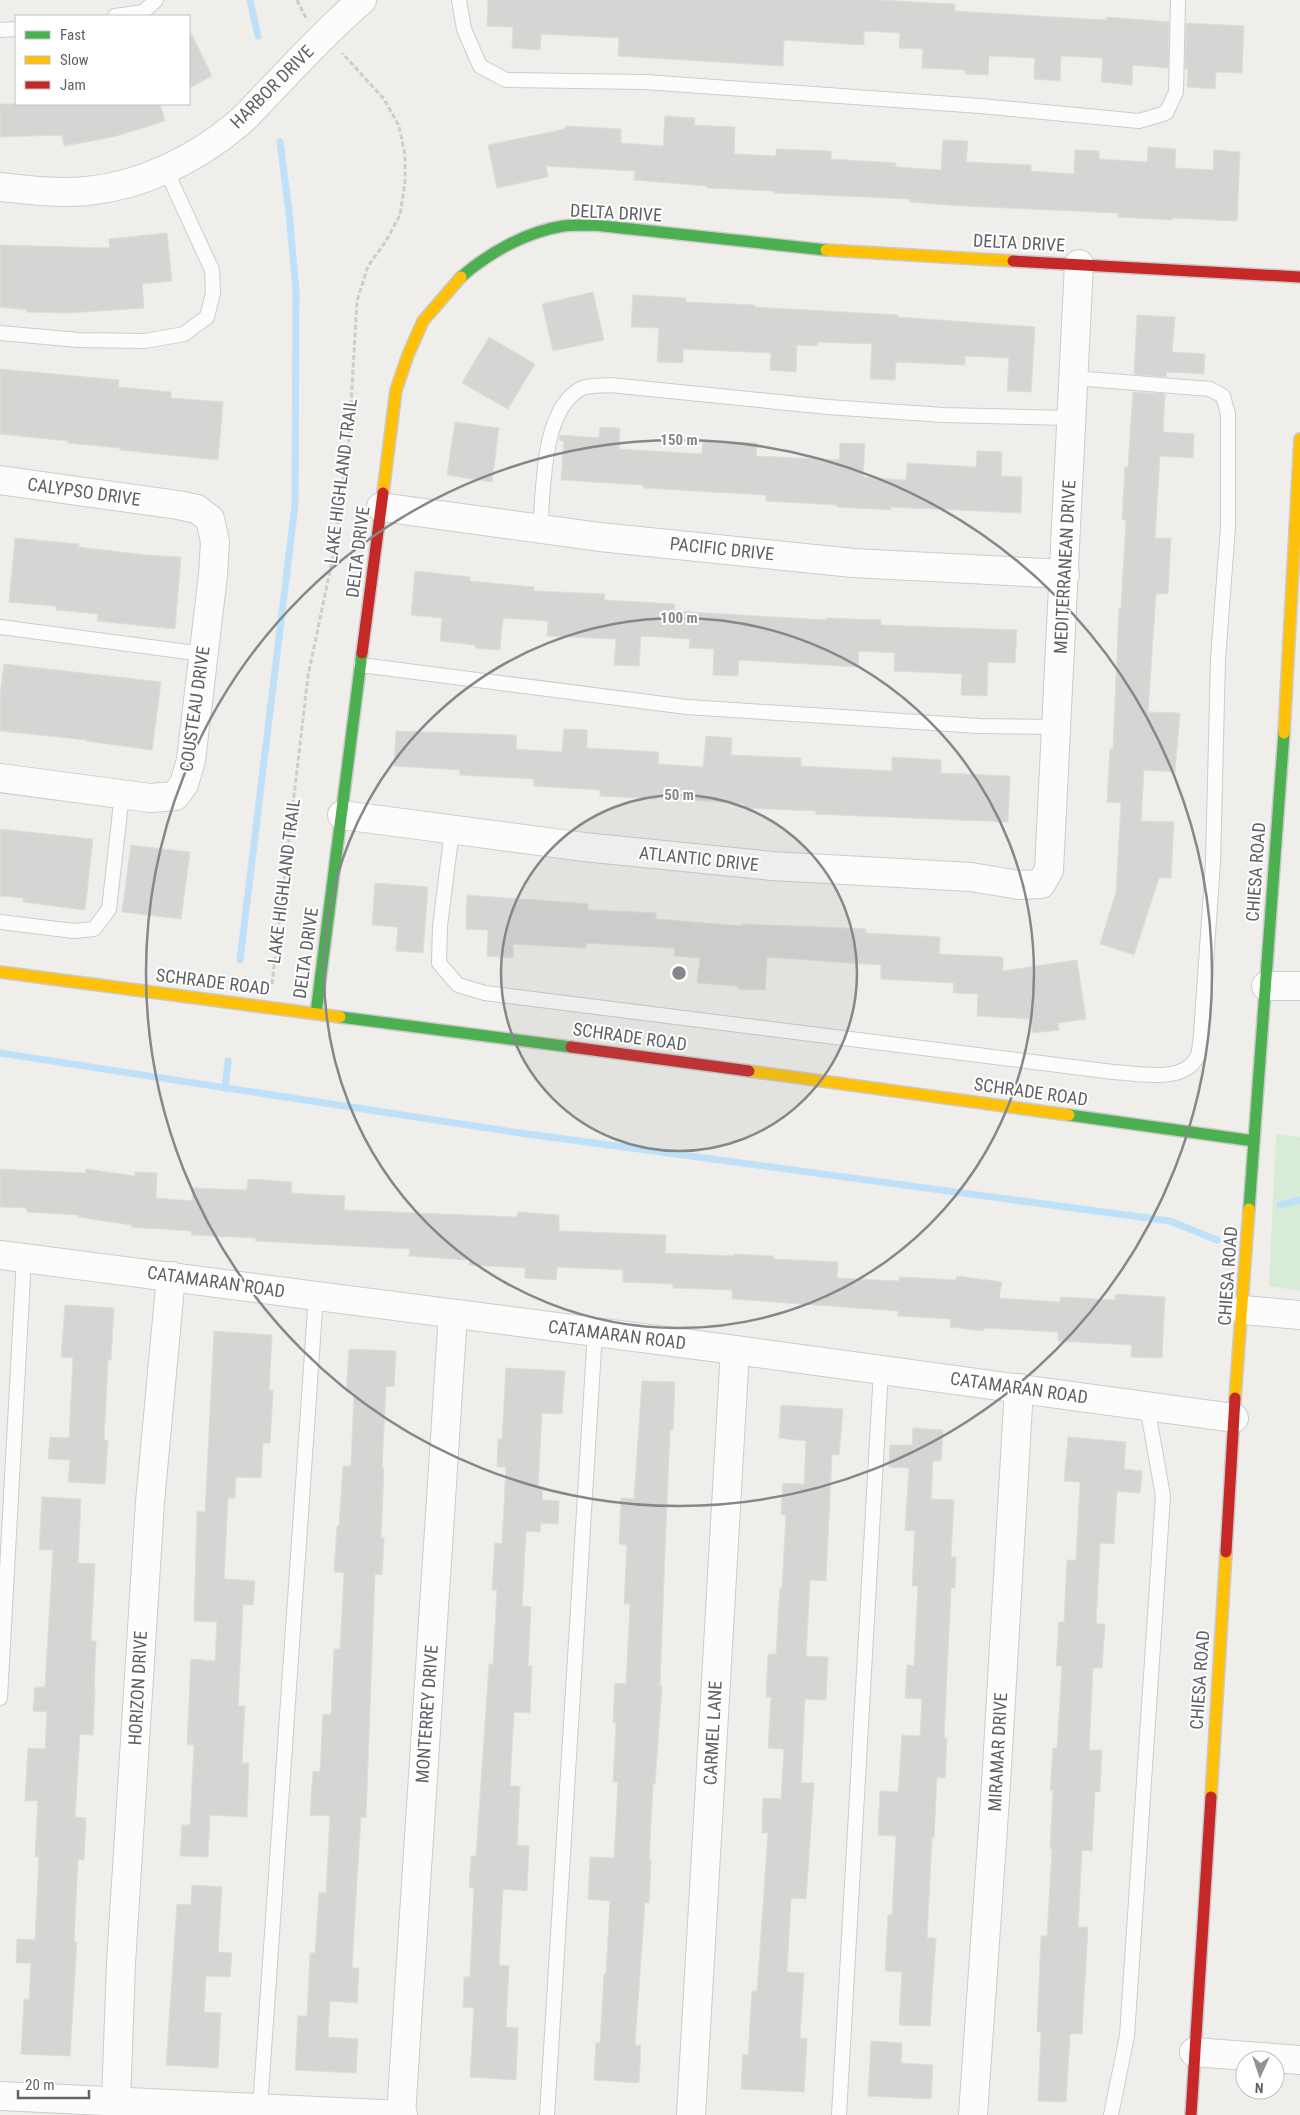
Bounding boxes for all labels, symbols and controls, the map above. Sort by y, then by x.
legend [15,15,190,105]
text: Fast [60,26,85,44]
street label: HARBOR DRIVE [226,41,318,133]
text: Slow [60,51,89,69]
text: Jam [60,76,86,94]
street label: DELTA DRIVE [570,200,663,225]
street label: DELTA DRIVE [973,230,1066,255]
street label: LAKE HIGHLAND TRAIL [320,397,361,565]
text: 150 m [660,431,698,449]
street label: CALYPSO DRIVE [26,473,142,510]
street label: MEDITERRANEAN DRIVE [1049,479,1080,654]
street label: DELTA DRIVE [341,505,374,599]
street label: PACIFIC DRIVE [669,533,775,564]
text: 100 m [660,609,698,627]
street label: COUSTEAU DRIVE [175,645,214,773]
text: 50 m [664,786,694,804]
street label: LAKE HIGHLAND TRAIL [263,797,304,965]
street label: CHIESA ROAD [1242,822,1269,922]
street label: ATLANTIC DRIVE [638,842,760,875]
street label: DELTA DRIVE [289,906,322,1000]
street label: SCHRADE ROAD [155,964,271,999]
centre of rings [670,964,688,982]
street label: SCHRADE ROAD [572,1018,688,1055]
street label: SCHRADE ROAD [973,1073,1089,1110]
street label: CHIESA ROAD [1214,1226,1241,1326]
street label: CATAMARAN ROAD [146,1261,286,1302]
street label: CATAMARAN ROAD [547,1316,687,1353]
street label: CATAMARAN ROAD [949,1367,1089,1408]
street label: HORIZON DRIVE [124,1630,151,1746]
street label: CHIESA ROAD [1186,1630,1213,1730]
street label: MONTERREY DRIVE [411,1644,442,1784]
street label: CARMEL LANE [699,1680,726,1786]
street label: MIRAMAR DRIVE [984,1692,1011,1812]
north arrow [1235,2050,1285,2100]
scale bar [18,2068,89,2100]
text: 20 m [25,2076,55,2094]
text: N [1255,2080,1264,2096]

